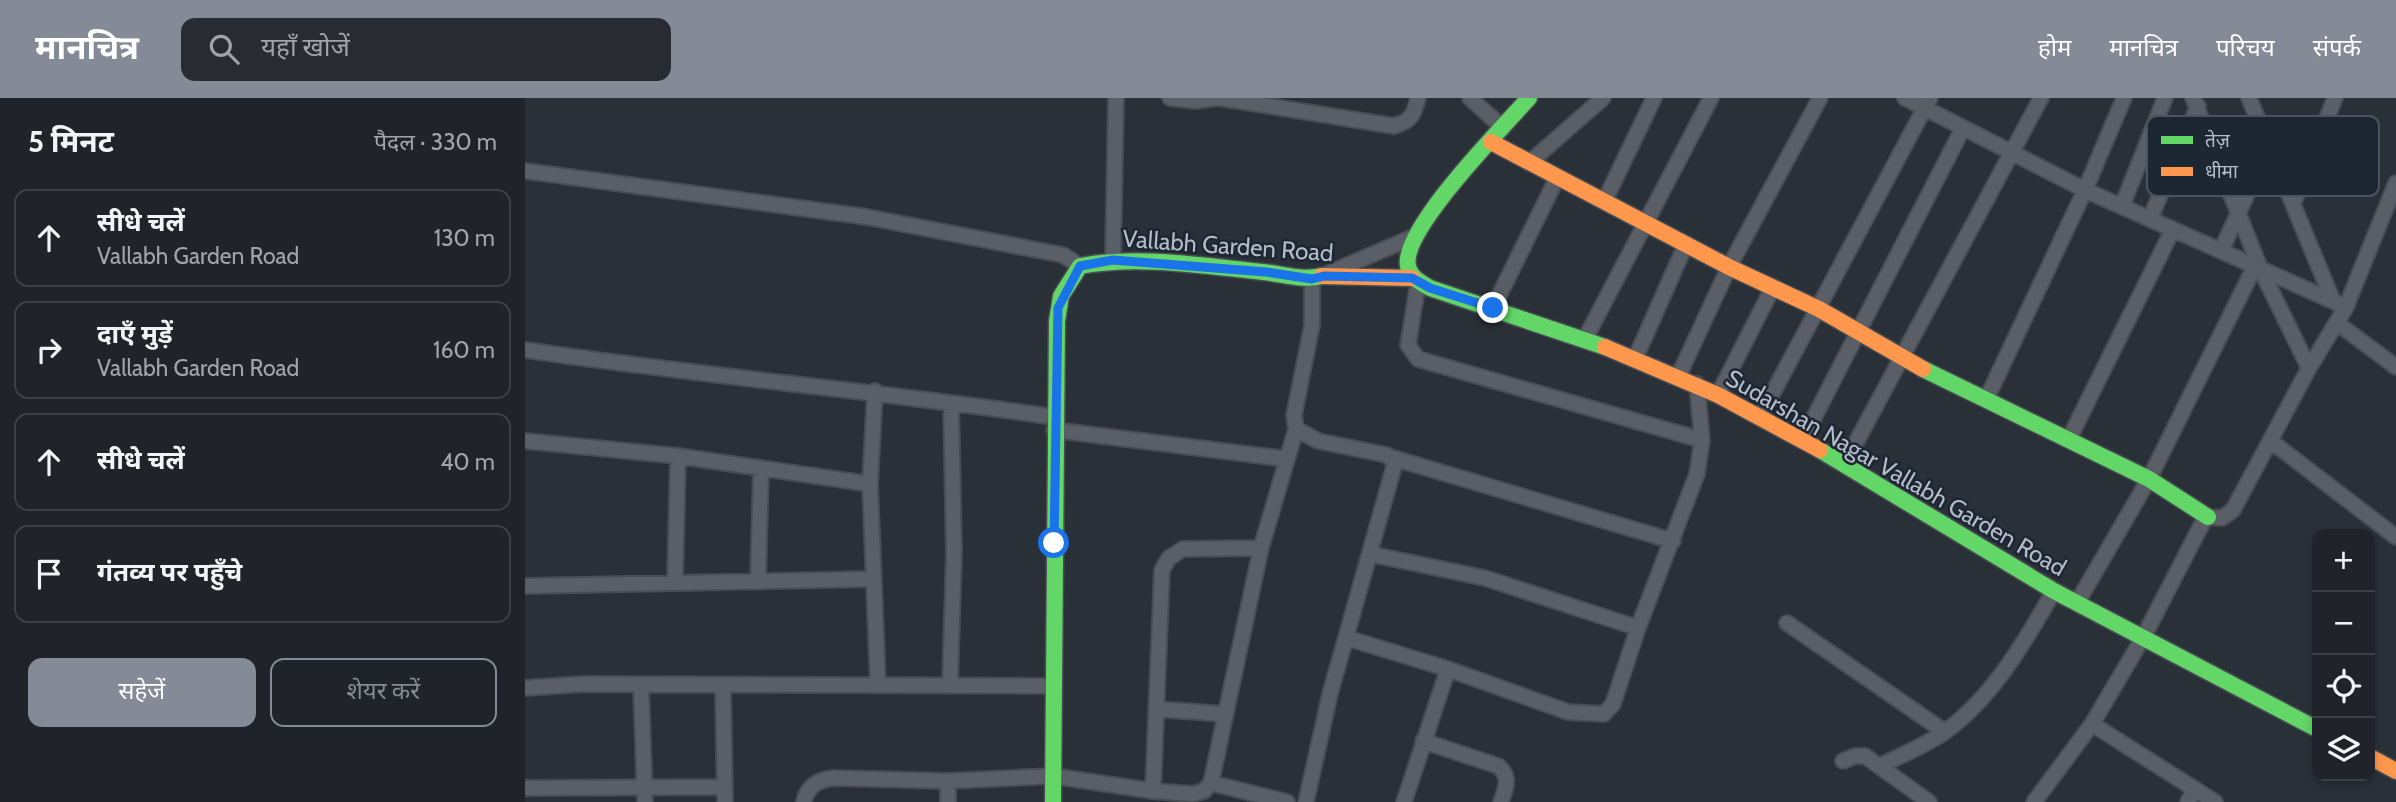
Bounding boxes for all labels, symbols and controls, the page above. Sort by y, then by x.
search box [181,18,671,81]
text: मानचित्र [35,27,139,67]
icon: search [205,30,243,68]
text: यहाँ खोजें [261,31,350,63]
text: होम [2038,33,2071,62]
text: मानचित्र [2109,33,2178,62]
text: परिचय [2216,33,2275,62]
text: संपर्क [2313,33,2361,62]
legend [2147,116,2379,196]
text: 5 मिनट [28,123,114,160]
text: पैदल · 330 m [374,128,497,156]
text: तेज़ [2205,129,2231,152]
text: धीमा [2205,160,2239,183]
text: सीधे चलें [97,206,185,238]
icon: ahead [30,219,68,257]
text: 130 m [434,224,495,252]
street label: Vallabh Garden Road [1122,224,1334,267]
text: Vallabh Garden Road [97,242,299,270]
route end [1477,292,1508,323]
text: दाएँ मुड़ें [97,318,173,350]
icon: right [30,331,68,369]
text: 160 m [433,336,495,364]
text: Vallabh Garden Road [97,354,299,382]
street label: Sudarshan Nagar Vallabh Garden Road [1721,363,2071,582]
icon: ahead [30,443,68,481]
text: सीधे चलें [97,444,185,476]
text: 40 m [440,448,495,476]
route start [1038,527,1069,558]
map controls [2312,529,2375,781]
button: + [2312,529,2375,592]
icon: arrive [30,555,68,593]
text: गंतव्य पर पहुँचे [97,556,242,588]
button: − [2312,592,2375,655]
button: locate [2312,655,2375,718]
button: सहेजें [28,658,256,727]
button: शेयर करें [270,658,497,727]
button: layers [2312,718,2375,781]

